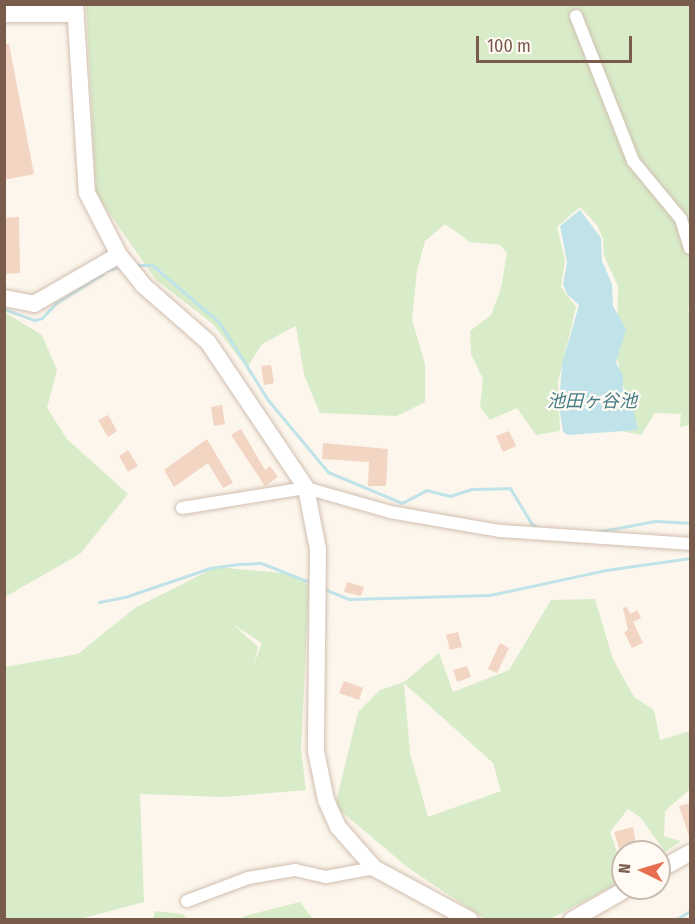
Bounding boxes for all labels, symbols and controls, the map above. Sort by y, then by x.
scale bar [479,24,635,62]
text: 100 m [487,35,531,57]
water label: 池田ヶ谷池 [547,390,637,412]
north arrow [611,840,671,900]
text: N [615,863,634,874]

